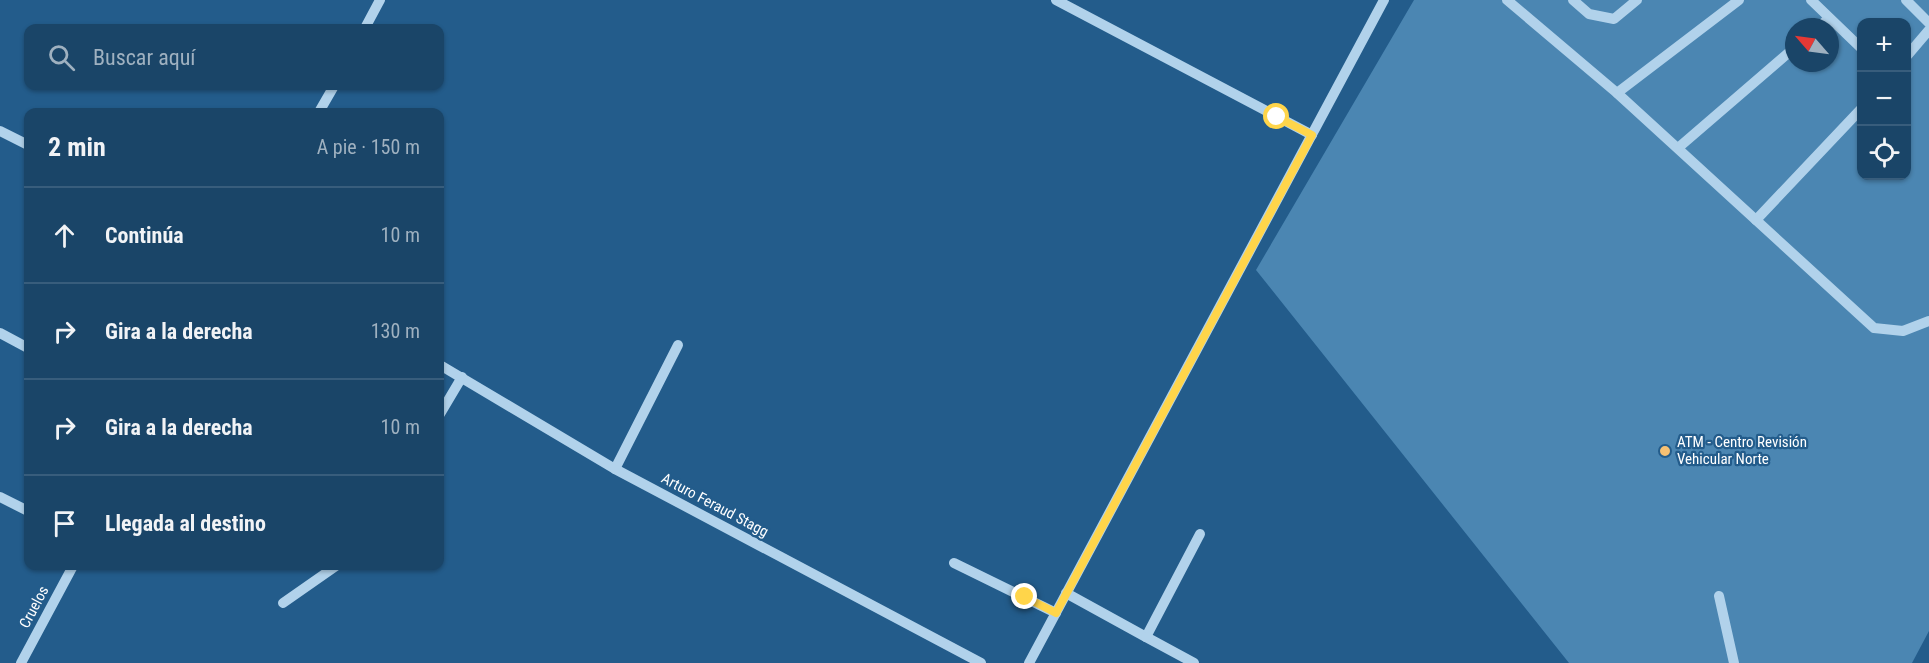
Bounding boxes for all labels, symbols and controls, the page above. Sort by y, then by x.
north arrow [1785,18,1839,72]
map controls [1857,18,1911,180]
button: + [1857,18,1911,72]
search box [24,24,444,90]
icon: search [45,41,78,74]
text: Buscar aquí [93,45,196,70]
button: − [1857,72,1911,126]
route start [1263,103,1289,129]
button: locate [1857,126,1911,180]
text: 2 min [48,132,106,162]
text: A pie · 150 m [317,135,420,159]
icon: ahead [48,219,81,252]
text: Continúa [105,223,184,248]
text: 10 m [381,223,420,247]
icon: right [48,315,81,348]
text: Gira a la derecha [105,319,253,344]
text: 130 m [371,319,420,343]
icon: right [48,411,81,444]
text: Gira a la derecha [105,415,253,440]
text: 10 m [381,415,420,439]
place label: ATM - Centro Revisión Vehicular Norte [1677,433,1807,468]
marker: ATM - Centro Revisión Vehicular Norte [1658,444,1672,458]
street label: Arturo Feraud Stagg [658,469,772,541]
icon: arrive [48,507,81,540]
text: Llegada al destino [105,511,266,536]
street label: Cruelos [15,583,53,631]
route end [1011,583,1037,609]

